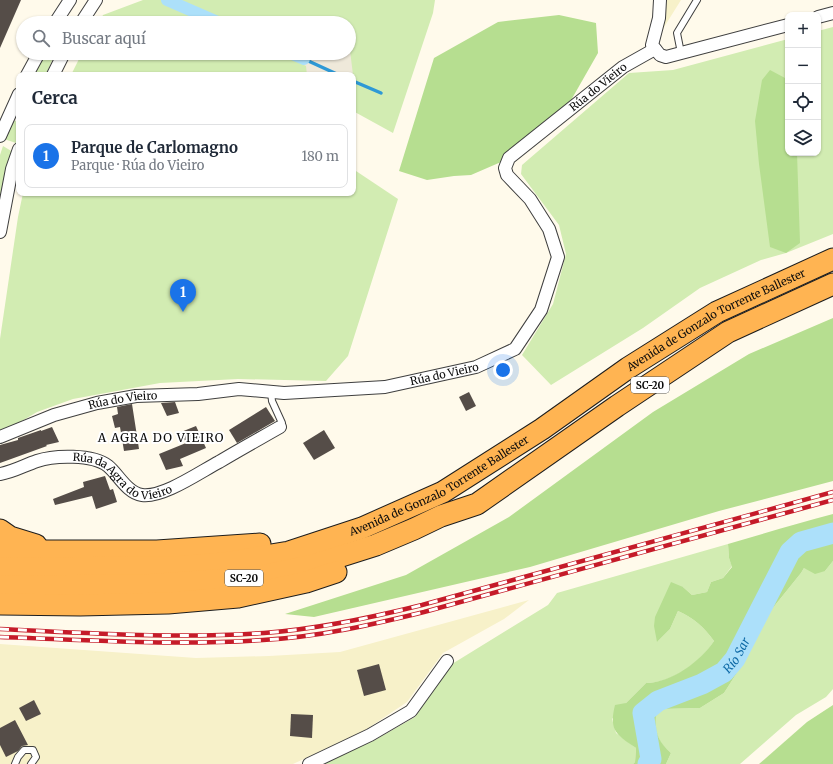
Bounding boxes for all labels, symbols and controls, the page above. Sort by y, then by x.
map controls [785,12,821,156]
button: + [785,12,821,48]
search box [16,16,356,60]
icon: search [30,27,52,49]
text: Buscar aquí [62,29,146,48]
button: − [785,48,821,84]
street label: Rúa do Vieiro [566,59,630,114]
button: locate [785,84,821,120]
text: Cerca [32,87,78,109]
button: layers [785,120,821,156]
text: Parque de Carlomagno [71,138,238,157]
text: 1 [43,148,49,165]
text: 180 m [301,148,339,165]
text: Parque · Rúa do Vieiro [71,157,204,174]
street label: Avenida de Gonzalo Torrente Ballester [623,266,808,375]
pin: 1 [170,279,196,312]
street label: Rúa do Vieiro [409,360,480,388]
your location [493,360,513,380]
road number: SC-20 [631,377,669,393]
street label: Rúa do Vieiro [87,388,158,412]
district label: A AGRA DO VIEIRO [97,430,224,445]
street label: Avenida de Gonzalo Torrente Ballester [347,432,531,539]
street label: Rúa da Agra do Vieiro [72,450,175,502]
road number: SC-20 [225,570,263,586]
water label: Río Sar [719,634,753,676]

